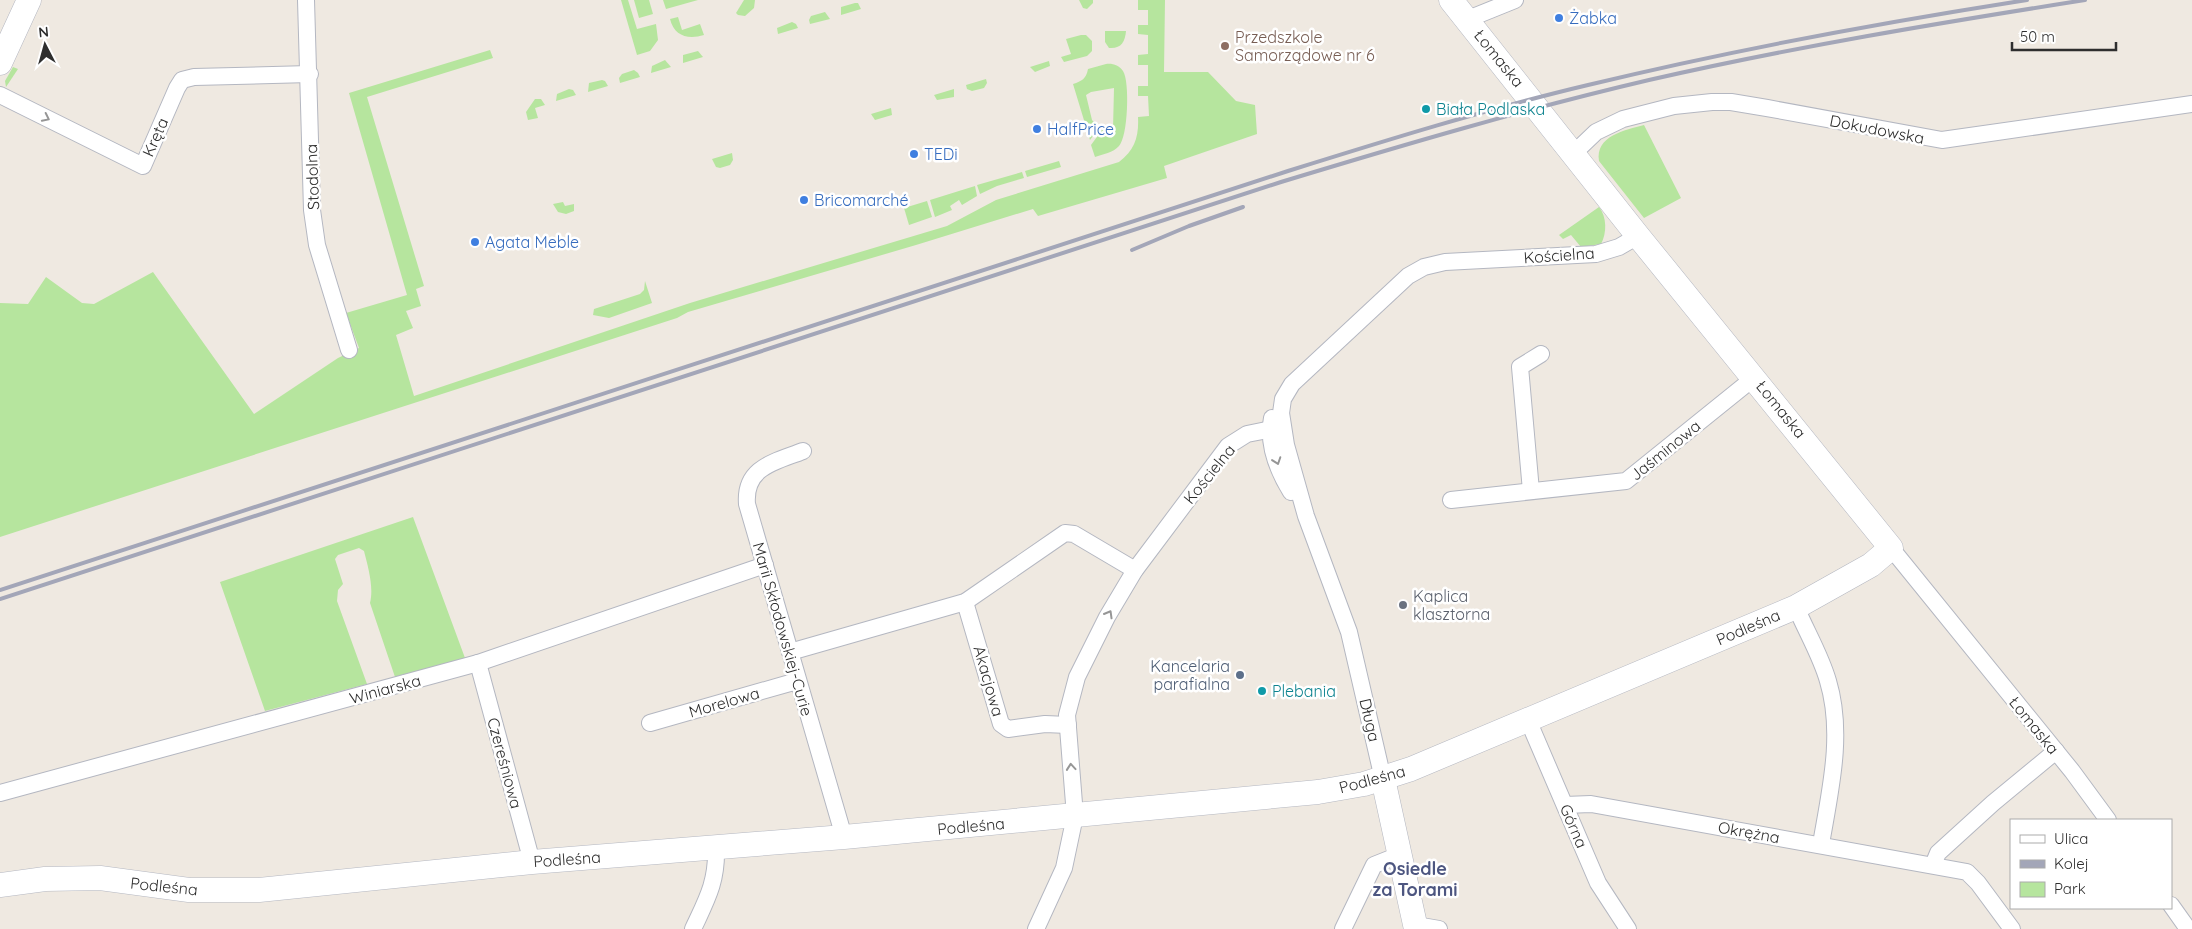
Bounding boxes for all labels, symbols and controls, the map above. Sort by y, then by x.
place label: Żabka [1569,8,1617,28]
marker: Żabka [1553,12,1565,24]
north arrow [20,20,70,70]
scale bar [2012,20,2116,52]
text: N [38,23,50,42]
street label: Łomaska [1470,25,1528,91]
place label: Przedszkole Samorządowe nr 6 [1235,27,1375,65]
text: 50 m [2020,27,2055,46]
marker: Przedszkole Samorządowe nr 6 [1219,40,1231,52]
place label: Biała Podlaska [1436,99,1545,119]
marker: Biała Podlaska [1420,103,1432,115]
street label: Dokudowska [1828,110,1926,148]
one-way arrow [41,112,50,122]
street label: Kręta [138,114,172,160]
place label: HalfPrice [1047,119,1114,139]
marker: HalfPrice [1031,123,1043,135]
street label: Stodolna [301,144,323,210]
place label: TEDi [924,144,958,164]
marker: TEDi [908,148,920,160]
place label: Bricomarché [814,190,908,210]
marker: Bricomarché [798,194,810,206]
place label: Agata Meble [485,232,579,252]
marker: Agata Meble [469,236,481,248]
street label: Kościelna [1523,243,1595,267]
street label: Łomaska [1752,376,1810,442]
street label: Jaśminowa [1626,415,1704,485]
street label: Kościelna [1179,440,1239,508]
one-way arrow [1271,457,1281,465]
street label: Marii Skłodowskiej-Curie [749,540,817,718]
place label: Kaplica klasztorna [1413,586,1490,624]
marker: Kaplica klasztorna [1397,599,1409,611]
street label: Podleśna [1713,605,1783,649]
one-way arrow [1103,610,1113,619]
street label: Akacjowa [969,643,1009,719]
place label: Kancelaria parafialna [1150,656,1230,694]
marker: Kancelaria parafialna [1234,669,1246,681]
street label: Winiarska [347,670,423,708]
place label: Plebania [1272,681,1336,701]
street label: Morelowa [686,682,762,722]
marker: Plebania [1256,685,1268,697]
street label: Łomaska [2005,692,2063,758]
street label: Długa [1355,696,1385,744]
street label: Czereśniowa [483,715,527,811]
street label: Podleśna [1337,761,1407,797]
one-way arrow [1066,763,1077,771]
street label: Górna [1556,801,1592,851]
street label: Podleśna [936,813,1006,839]
street label: Okrężna [1717,817,1781,847]
legend [2010,819,2172,909]
text: Ulica [2054,829,2088,848]
street label: Podleśna [533,847,601,871]
text: Kolej [2054,854,2089,873]
district label: Osiedle za Torami [1372,857,1458,901]
street label: Podleśna [129,873,199,899]
text: Park [2054,879,2086,898]

